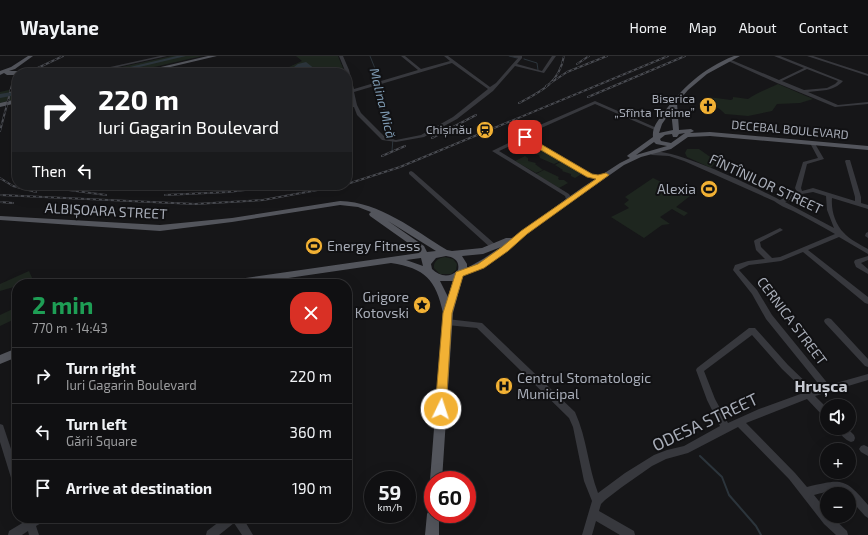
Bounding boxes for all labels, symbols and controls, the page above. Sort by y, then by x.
text: Waylane [20,16,99,39]
text: Home [630,19,667,36]
text: Map [689,19,717,36]
text: About [739,19,777,36]
text: Contact [799,19,848,36]
water label: Malina Mică [367,66,399,140]
text: 220 m [98,82,179,116]
icon: right [32,84,84,136]
place label: Biserica „Sfînta Treime” [614,91,695,119]
church icon: Biserica „Sfînta Treime” [698,96,718,116]
text: Iuri Gagarin Boulevard [98,116,279,138]
street label: DECEBAL BOULEVARD [731,117,849,141]
station icon: Chișinău [475,120,495,140]
pin [508,120,542,154]
place label: Chișinău [426,122,472,138]
icon: arrive [514,126,536,148]
street label: FÎNTÎNILOR STREET [707,150,826,217]
icon: left [74,160,96,182]
text: Then [32,162,66,180]
sports icon: Alexia [699,179,719,199]
place label: Alexia [657,180,696,197]
street label: ALBIȘOARA STREET [44,199,168,223]
sports icon: Energy Fitness [304,236,324,256]
place label: Energy Fitness [327,237,420,254]
street label: CERNICA STREET [754,273,831,368]
place label: Grigore Kotovski [355,288,409,321]
text: 2 min [32,290,93,319]
button: close [290,292,332,334]
place icon: Grigore Kotovski [412,295,432,315]
text: 770 m · 14:43 [32,320,108,336]
text: Turn right [66,359,136,377]
icon: right [32,365,54,387]
text: 220 m [290,367,332,385]
place label: Centrul Stomatologic Municipal [517,369,651,402]
hospital icon: Centrul Stomatologic Municipal [494,376,514,396]
district label: Hrușca [794,376,848,397]
text: Iuri Gagarin Boulevard [66,377,197,393]
position arrow [420,388,462,430]
street label: ODESA STREET [648,388,761,454]
map controls [820,399,856,523]
button: sound [820,399,856,435]
text: Turn left [66,415,127,433]
icon: left [32,421,54,443]
text: 360 m [290,423,332,441]
text: Gării Square [66,433,137,449]
button: + [820,443,856,479]
speed limit sign: 60 [424,471,476,523]
icon: arrive [32,477,54,499]
text: Arrive at destination [66,479,212,497]
text: 190 m [292,479,332,497]
text: 59 [379,480,401,504]
button: − [820,487,856,523]
text: km/h [378,501,402,513]

